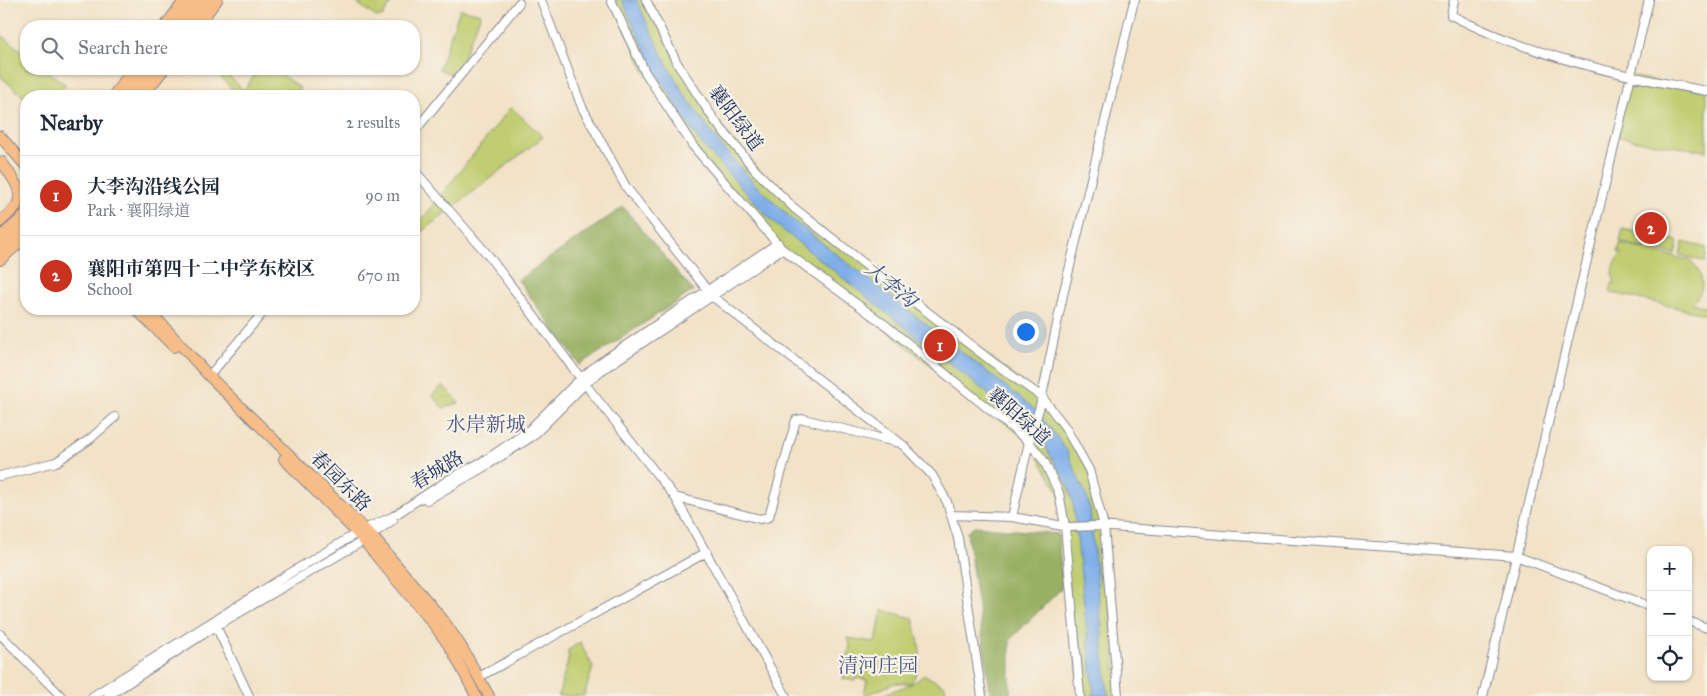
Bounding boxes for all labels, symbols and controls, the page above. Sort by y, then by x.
search box [20,20,420,75]
icon: search [38,34,66,62]
text: Search here [78,36,168,59]
street label: 襄阳绿道 [704,81,768,155]
text: Nearby [40,110,103,136]
text: 2 results [346,113,400,132]
text: 大李沟沿线公园 [87,175,220,198]
text: 1 [53,186,59,205]
text: 90 m [365,186,400,205]
text: Park · 襄阳绿道 [87,201,190,220]
pin: 2 [1635,209,1667,247]
water label: 大李沟 [860,256,924,314]
text: 襄阳市第四十二中学东校区 [87,257,315,280]
text: 2 [52,266,60,285]
text: 670 m [357,266,400,285]
text: School [87,280,132,299]
your location [1013,319,1039,345]
pin: 1 [924,326,956,364]
street label: 襄阳绿道 [983,382,1055,450]
district label: 水岸新城 [446,412,526,436]
street label: 春城路 [407,445,467,495]
street label: 春园东路 [306,446,376,516]
map controls [1647,546,1692,681]
button: + [1647,546,1692,591]
button: − [1647,591,1692,636]
button: locate [1647,636,1692,681]
district label: 清河庄园 [838,653,918,677]

